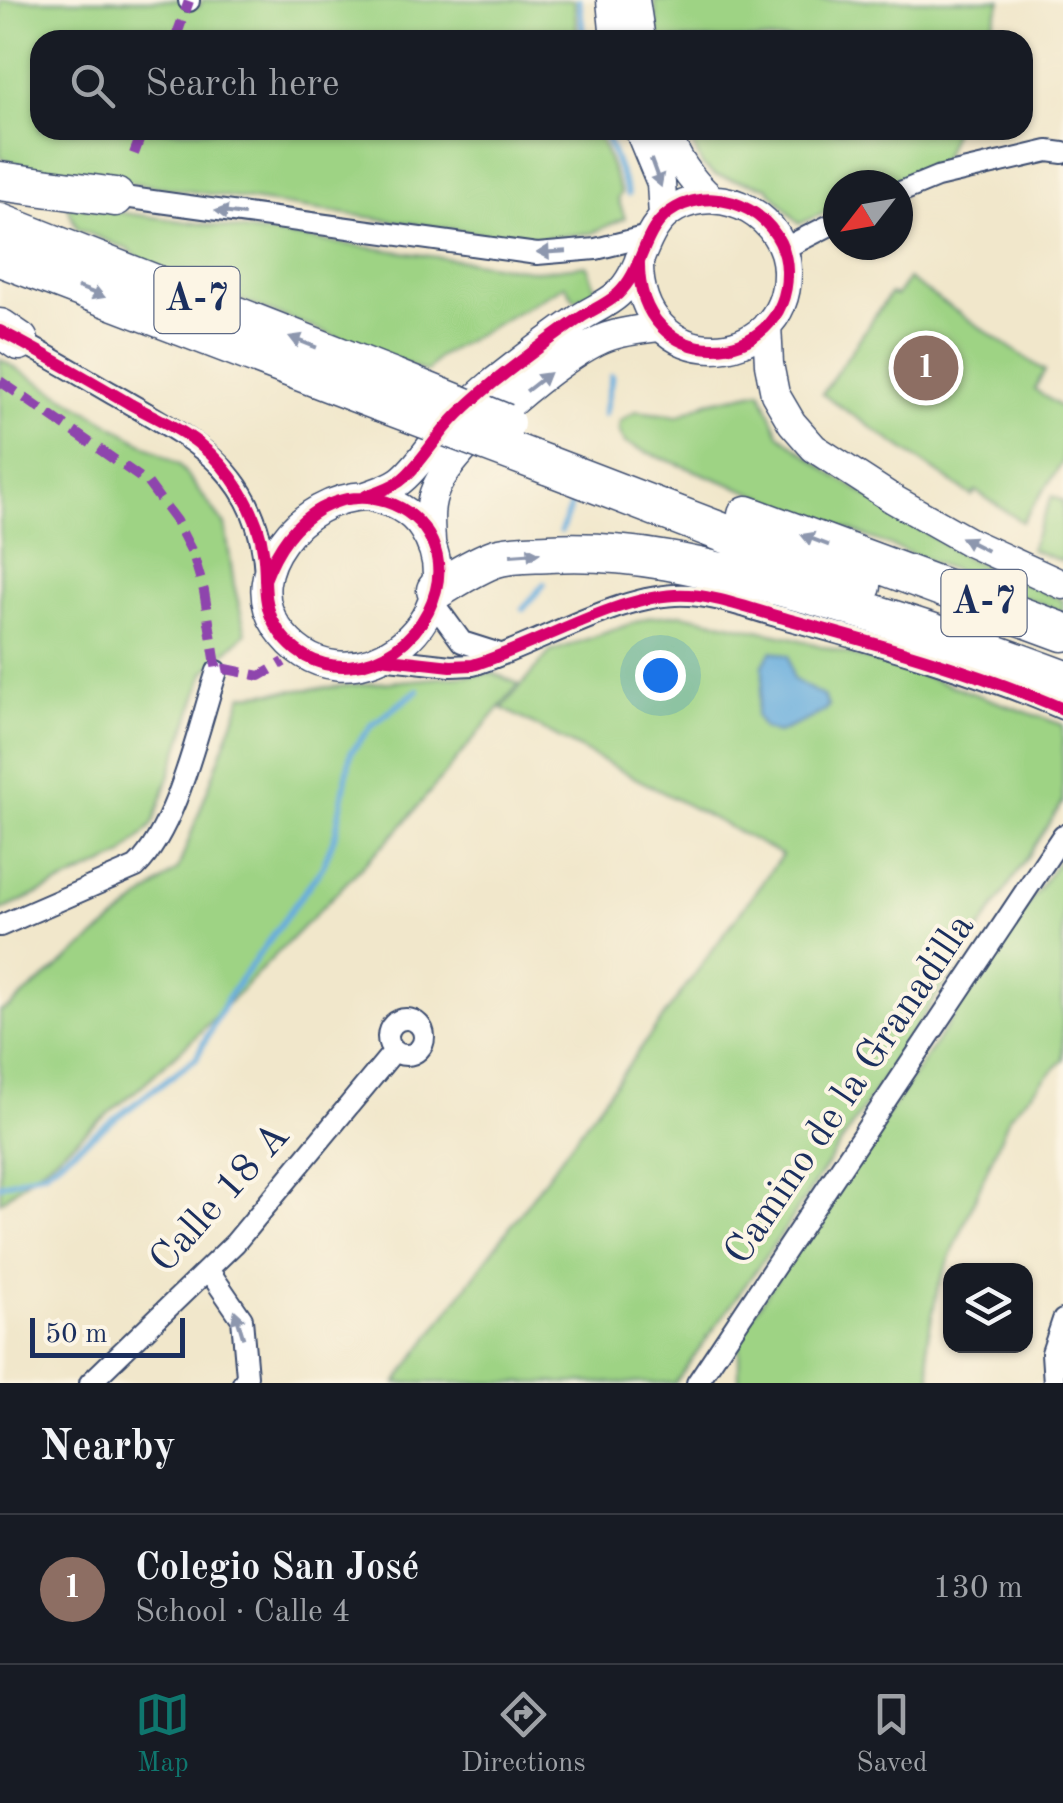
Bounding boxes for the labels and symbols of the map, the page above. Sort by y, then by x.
one-way arrow [649,158,664,188]
north arrow [823,170,913,260]
one-way arrow [213,204,245,220]
one-way arrow [536,244,567,260]
road number: A-7 [154,267,240,333]
one-way arrow [76,285,106,301]
pin: 1 [894,330,958,406]
one-way arrow [288,334,318,350]
one-way arrow [525,373,551,393]
one-way arrow [799,532,829,547]
one-way arrow [960,536,989,553]
one-way arrow [509,546,541,562]
road number: A-7 [942,570,1026,636]
your location [635,650,686,701]
street label: Camino de la Granadilla [719,907,983,1273]
street label: Calle 18 A [144,1117,298,1281]
one-way arrow [231,1308,246,1339]
scale bar [30,1313,185,1358]

